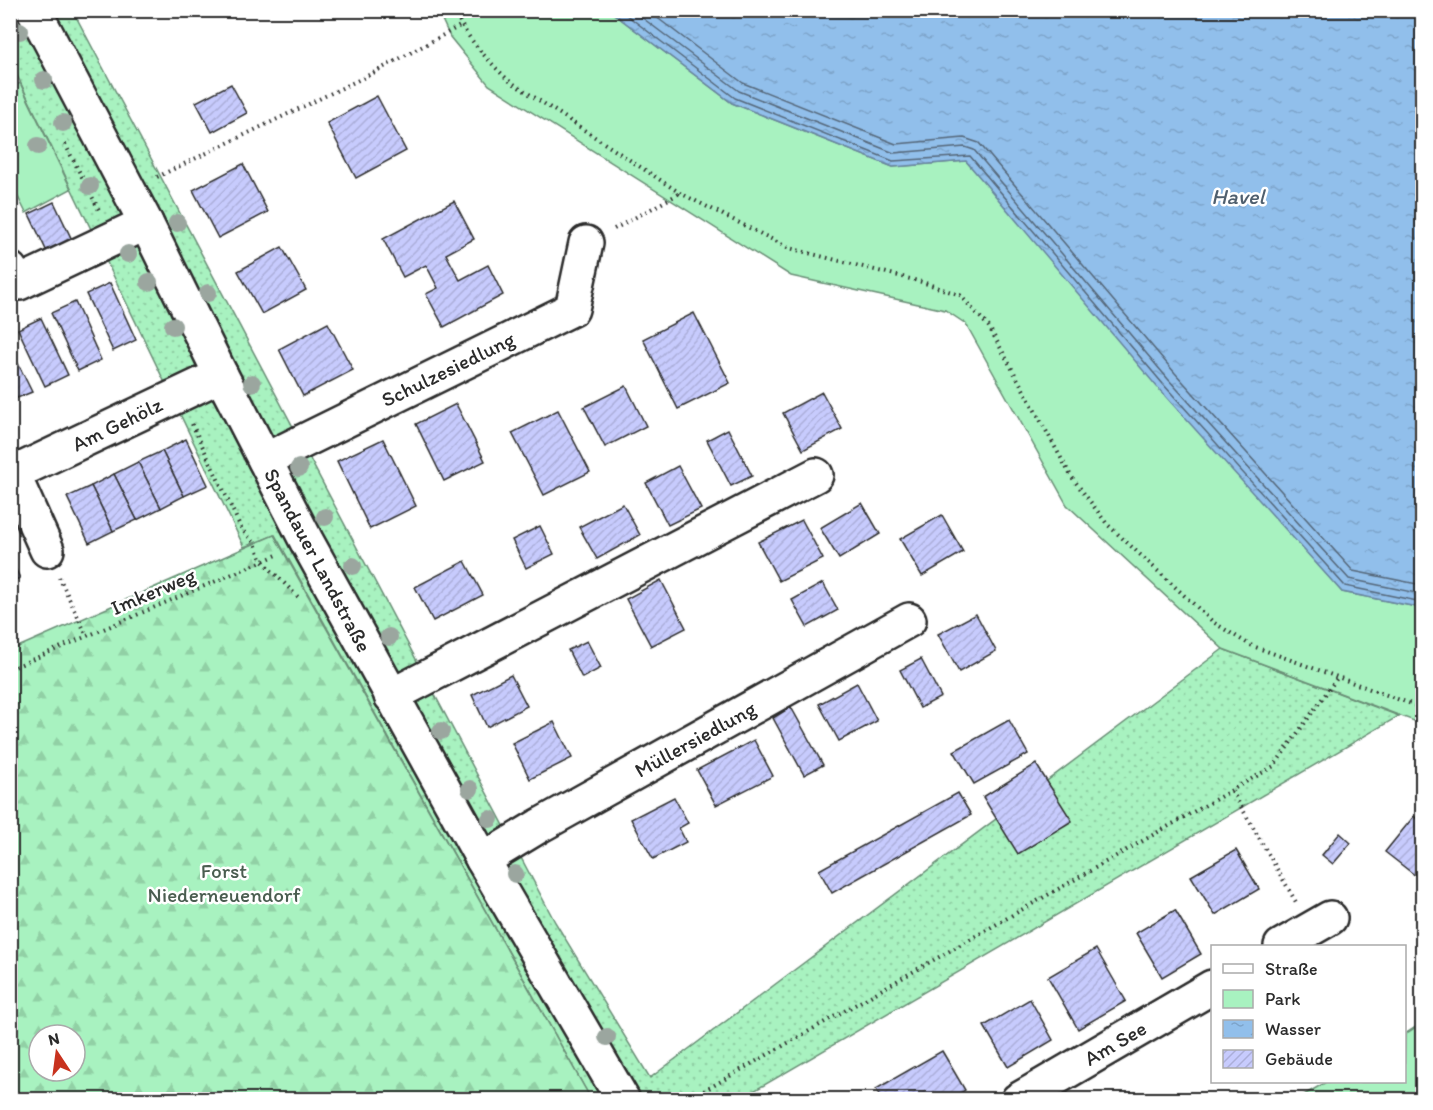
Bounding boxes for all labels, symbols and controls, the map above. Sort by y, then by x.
water label: Havel [1211,183,1266,210]
street label: Schulzesiedlung [377,326,519,412]
street label: Am Gehölz [68,391,167,457]
street label: Spandauer Landstraße [259,464,377,656]
street label: Imkerweg [107,562,199,620]
street label: Müllersiedlung [630,695,760,783]
park label: Forst Niederneuendorf [148,858,300,907]
legend [1211,945,1406,1083]
text: Straße [1265,958,1318,980]
text: Park [1265,988,1300,1010]
street label: Am See [1079,1015,1151,1071]
text: Wasser [1265,1018,1322,1040]
north arrow [27,1023,87,1083]
text: N [46,1028,61,1049]
text: Gebäude [1265,1048,1333,1070]

